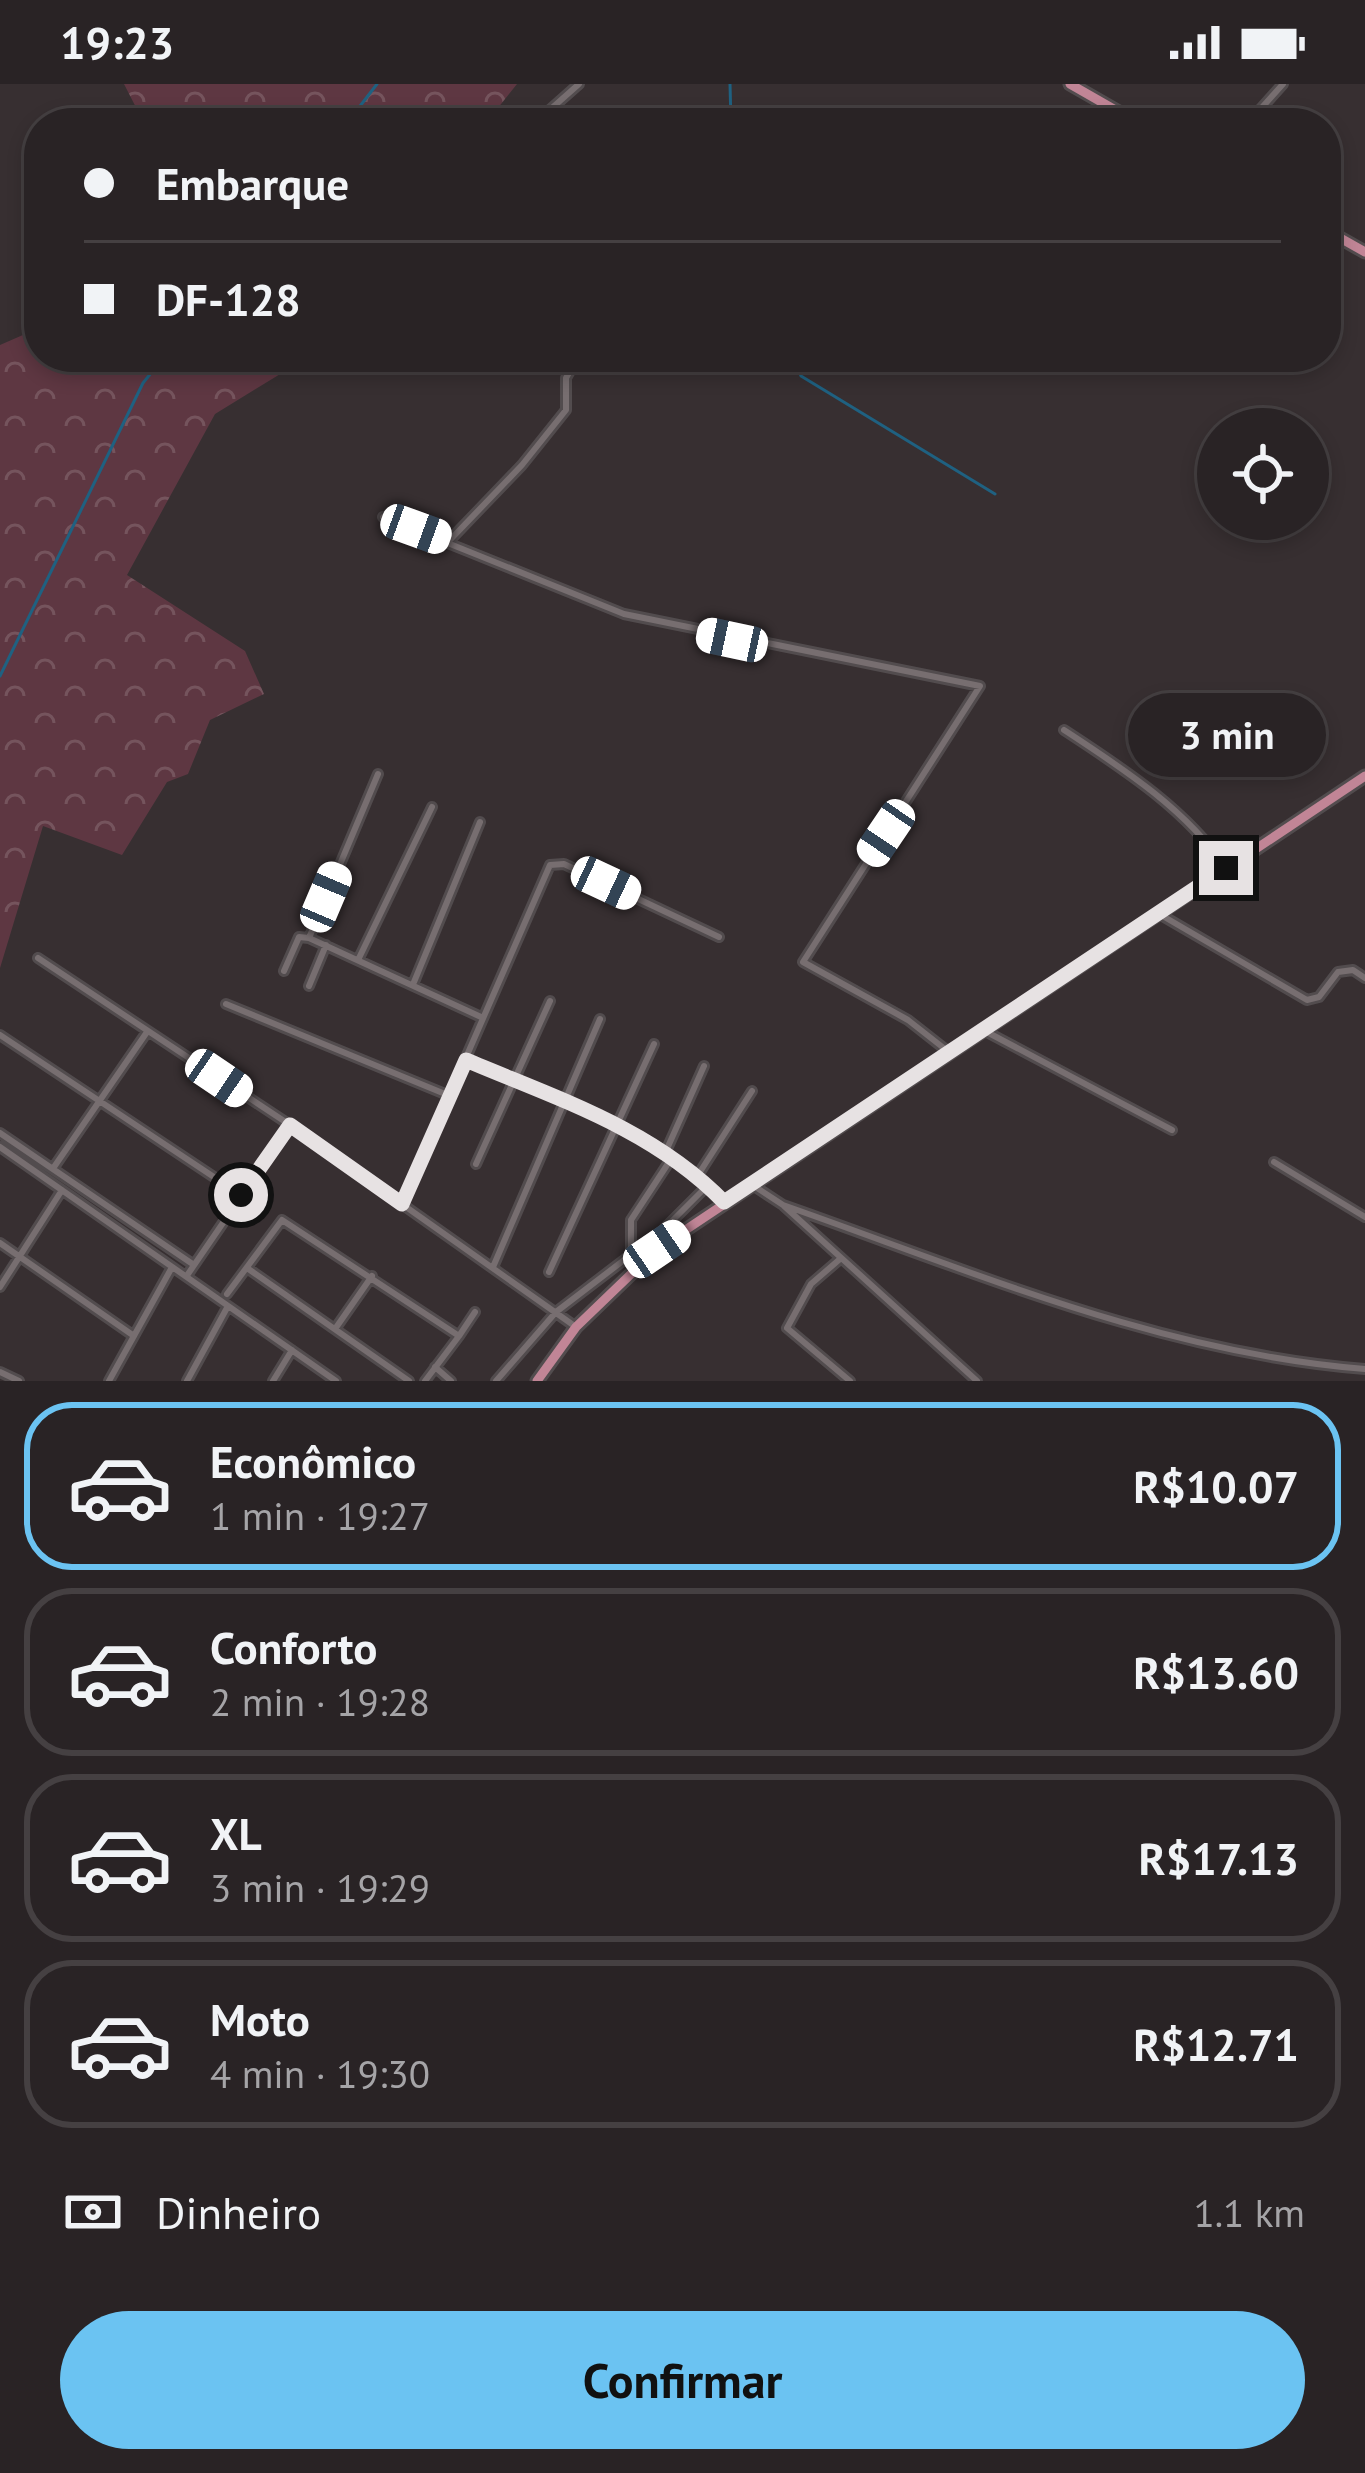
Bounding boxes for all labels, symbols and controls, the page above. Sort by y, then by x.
text: 19:23 [60,13,174,71]
text: Embarque [156,154,349,212]
text: DF-128 [156,270,301,328]
map controls [1197,408,1329,540]
button: locate [1197,408,1329,540]
car [376,500,456,558]
car [693,615,771,665]
callout: 3 min [1127,694,1325,778]
text: 3 min [1179,709,1275,760]
car [851,793,921,873]
route end [1199,841,1253,895]
car [566,851,646,915]
car [295,857,357,937]
car [179,1043,259,1113]
route start [214,1168,268,1222]
car [617,1214,697,1284]
icon: car [66,1432,174,1540]
text: Econômico [210,1432,416,1490]
text: R$10.07 [1133,1457,1299,1515]
text: 1 min · 19:27 [210,1490,430,1541]
icon: car [66,1618,174,1726]
text: Conforto [210,1618,377,1676]
text: R$13.60 [1133,1643,1299,1701]
text: 2 min · 19:28 [210,1676,430,1727]
icon: car [66,1804,174,1912]
text: XL [210,1804,262,1862]
text: R$17.13 [1139,1829,1299,1887]
text: 3 min · 19:29 [210,1862,430,1913]
icon: car [66,1990,174,2098]
text: Moto [210,1990,310,2048]
text: R$12.71 [1133,2015,1299,2073]
text: 4 min · 19:30 [210,2048,430,2099]
icon: cash [60,2179,126,2245]
text: Dinheiro [156,2183,321,2241]
text: 1.1 km [1193,2187,1305,2238]
button: Confirmar [60,2311,1305,2449]

